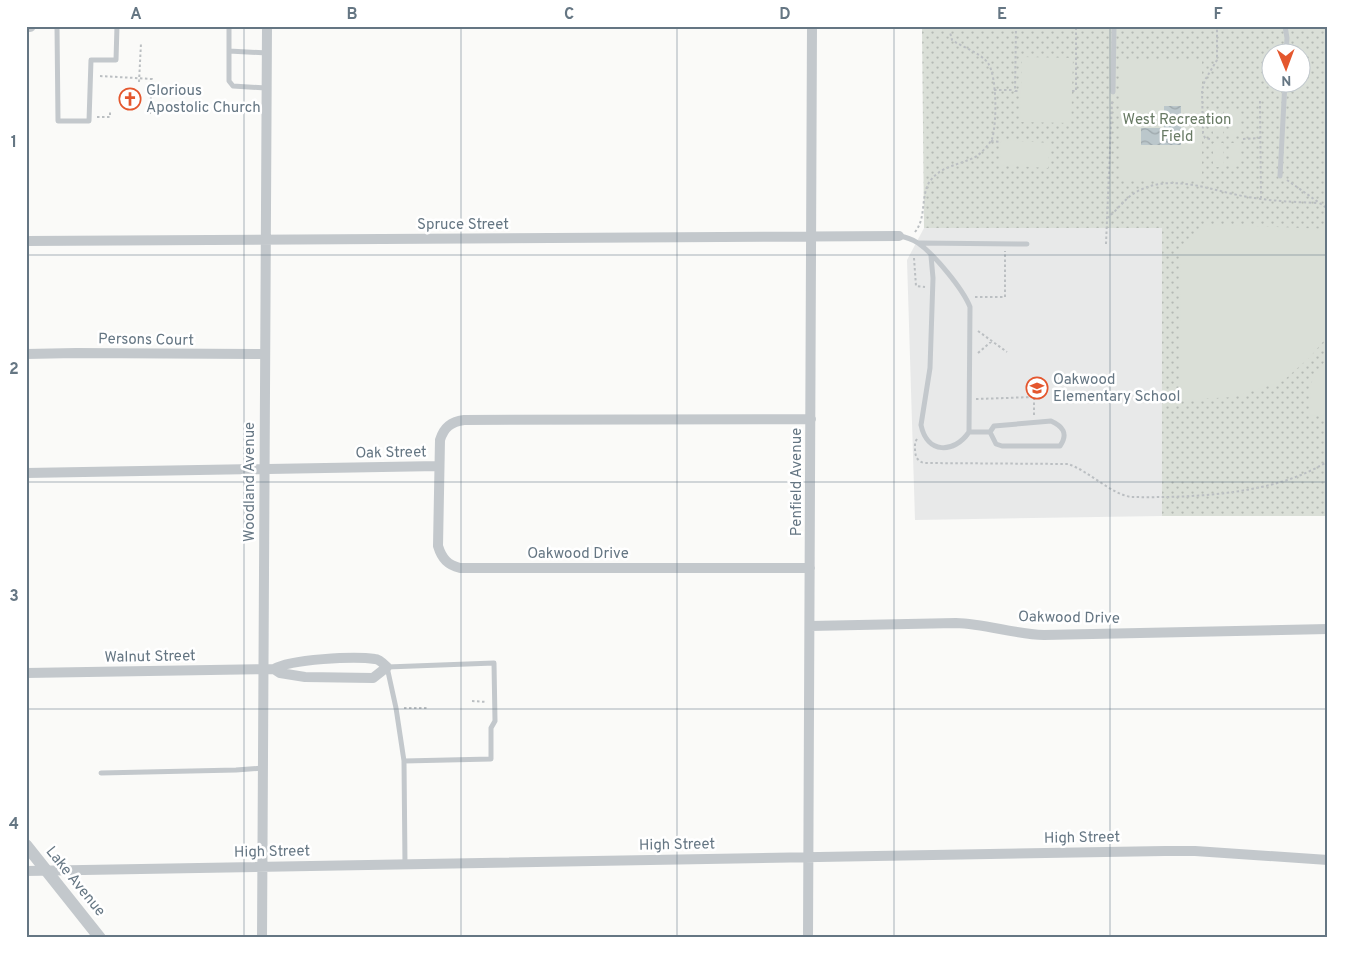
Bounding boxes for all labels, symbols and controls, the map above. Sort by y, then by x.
text: A [130,5,142,25]
text: B [346,5,358,25]
text: C [564,5,574,25]
text: D [779,5,791,25]
text: E [997,5,1007,25]
text: F [1213,5,1223,25]
north arrow [1262,42,1312,92]
text: N [1281,71,1291,88]
place label: Glorious Apostolic Church [146,82,261,118]
church icon: Glorious Apostolic Church [118,87,142,111]
park label: West Recreation Field [1123,111,1231,147]
text: 1 [11,133,17,153]
street label: Spruce Street [417,216,509,235]
street label: Persons Court [98,330,194,351]
text: 2 [9,360,19,380]
place label: Oakwood Elementary School [1053,371,1180,407]
school or university icon: Oakwood Elementary School [1025,376,1049,400]
street label: Woodland Avenue [241,422,260,542]
street label: Penfield Avenue [788,428,807,536]
street label: Oak Street [355,443,427,464]
street label: Oakwood Drive [527,545,629,564]
text: 3 [9,587,19,607]
street label: Oakwood Drive [1018,608,1120,629]
street label: Walnut Street [104,647,196,668]
text: 4 [9,815,19,835]
street label: High Street [1044,828,1120,849]
street label: High Street [639,835,715,856]
street label: High Street [234,842,310,863]
street label: Lake Avenue [41,843,109,921]

